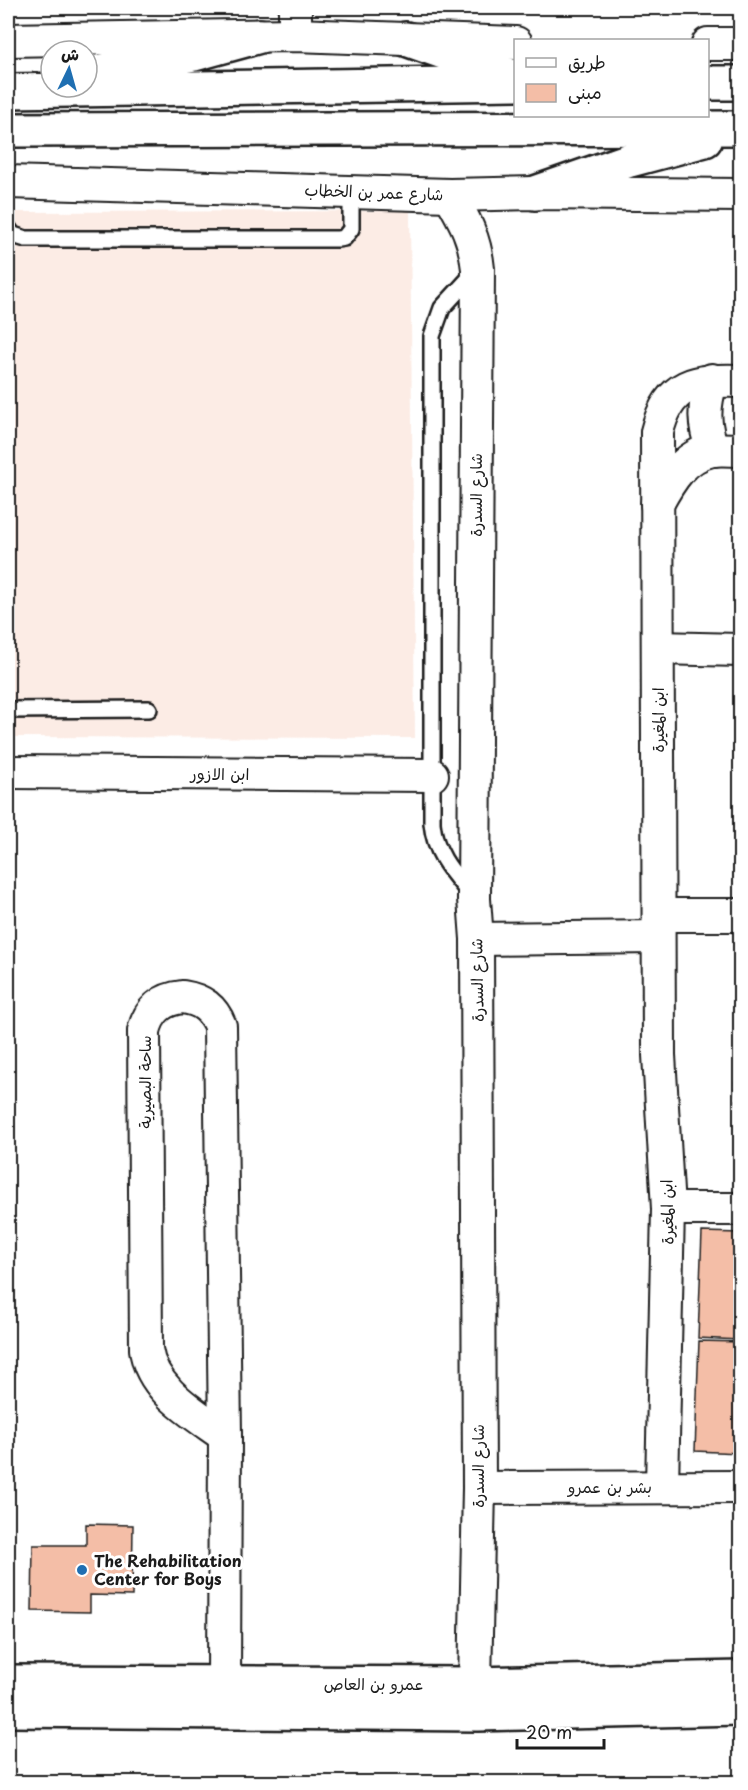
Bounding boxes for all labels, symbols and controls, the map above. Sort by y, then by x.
north arrow [39,39,99,99]
legend [514,39,709,117]
text: ش [61,40,80,66]
text: طريق [568,48,606,75]
text: مبنى [568,78,602,105]
street label: شارع عمر بن الخطاب [304,177,444,206]
street label: شارع السدرة [463,453,488,537]
street label: ابن المغيرة [645,687,669,753]
street label: ابن الازور [189,761,249,785]
street label: شارع السدرة [463,938,490,1022]
street label: ساحة البصيرية [132,1035,156,1129]
street label: ابن المغيرة [653,1179,679,1245]
street label: شارع السدرة [465,1424,490,1508]
street label: بشر بن عمرو [566,1474,652,1498]
place label: The Rehabilitation Center for Boys [94,1548,242,1590]
marker: The Rehabilitation Center for Boys [75,1563,89,1577]
street label: عمرو بن العاص [324,1671,424,1695]
scale bar [517,1712,604,1750]
text: 20 m [526,1718,572,1745]

